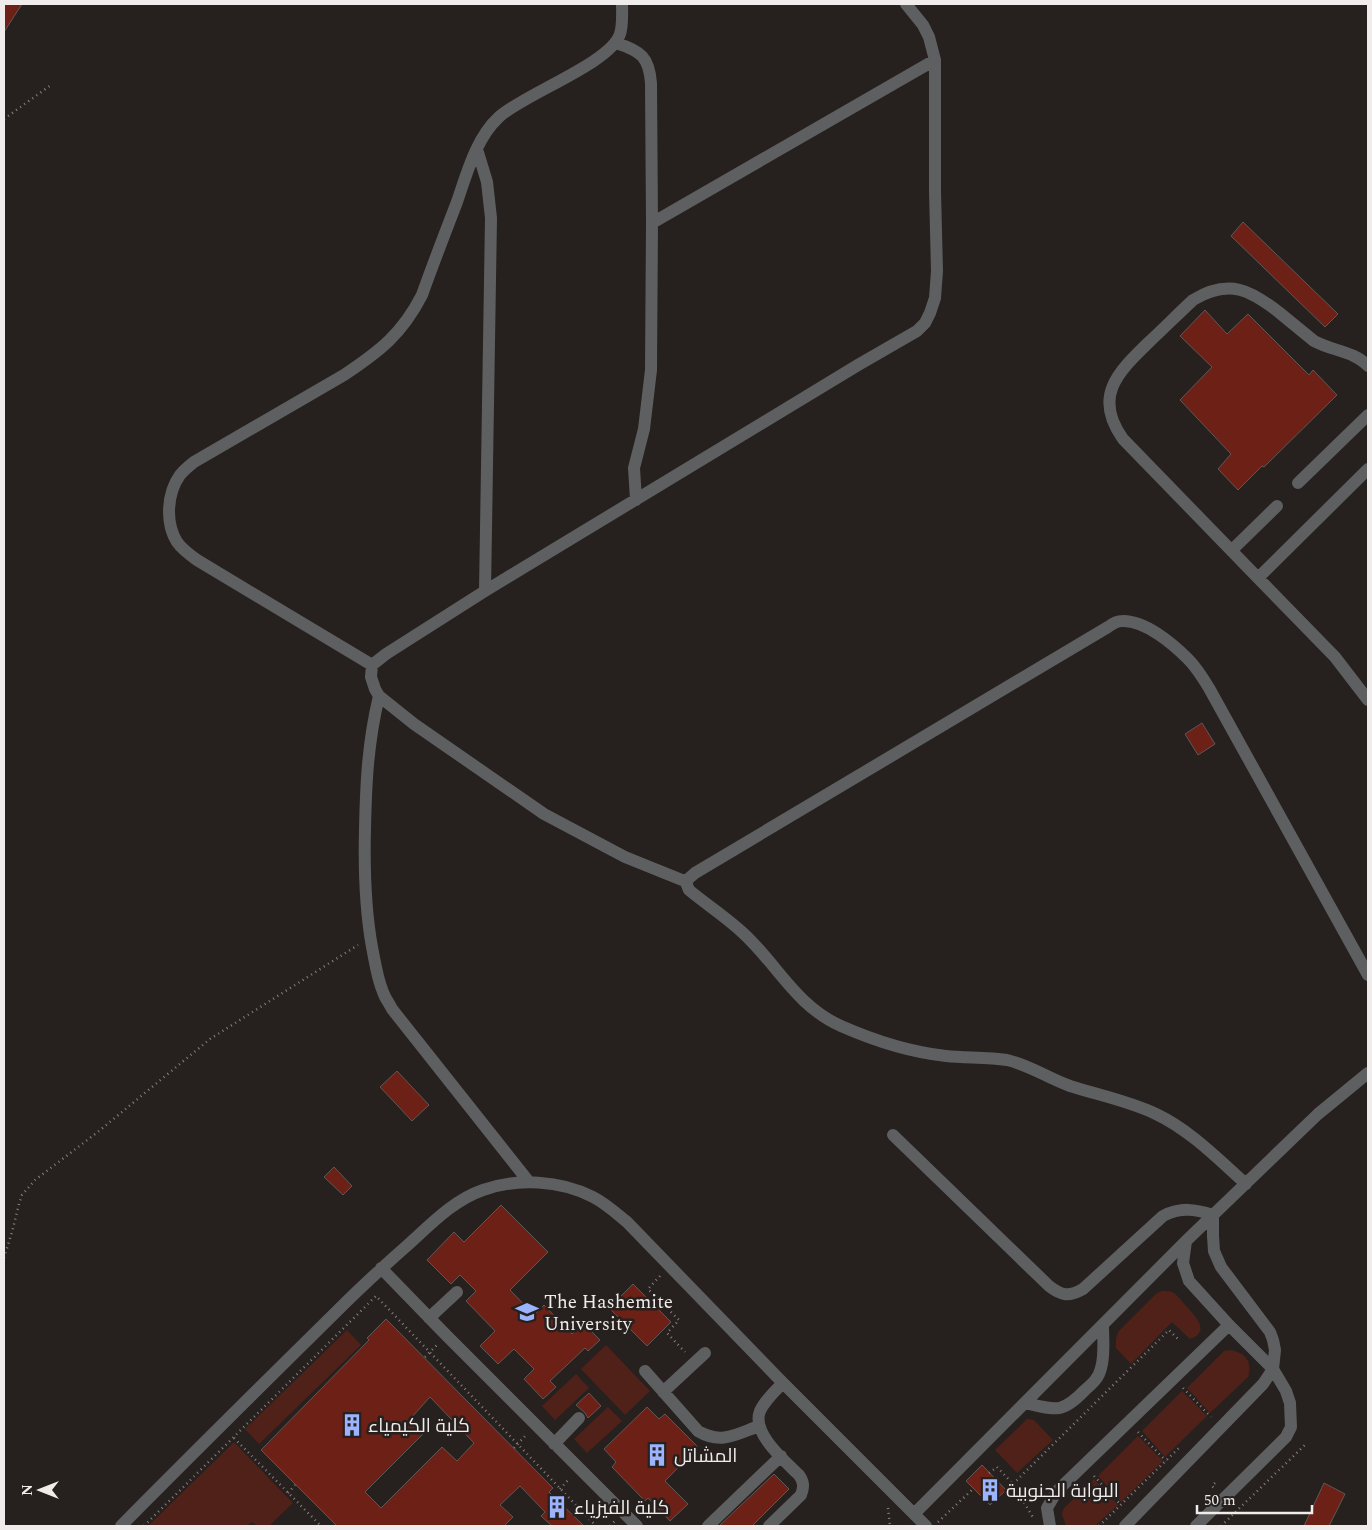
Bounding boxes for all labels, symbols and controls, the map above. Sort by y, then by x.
place label: The Hashemite University [544,1288,673,1339]
school or university icon: The Hashemite University [514,1299,540,1325]
building icon: كلية الكيمياء [339,1412,365,1438]
place label: كلية الكيمياء [368,1412,470,1441]
building icon: المشاتل [644,1442,670,1468]
place label: المشاتل [674,1442,737,1471]
north arrow [15,1465,65,1515]
building icon: البوابة الجنوبية [977,1477,1003,1503]
place label: البوابة الجنوبية [1006,1477,1119,1506]
scale bar [1197,1482,1312,1514]
text: N [17,1484,38,1496]
text: 50 m [1204,1489,1236,1512]
building icon: كلية الفيزياء [544,1494,570,1520]
place label: كلية الفيزياء [574,1494,669,1523]

